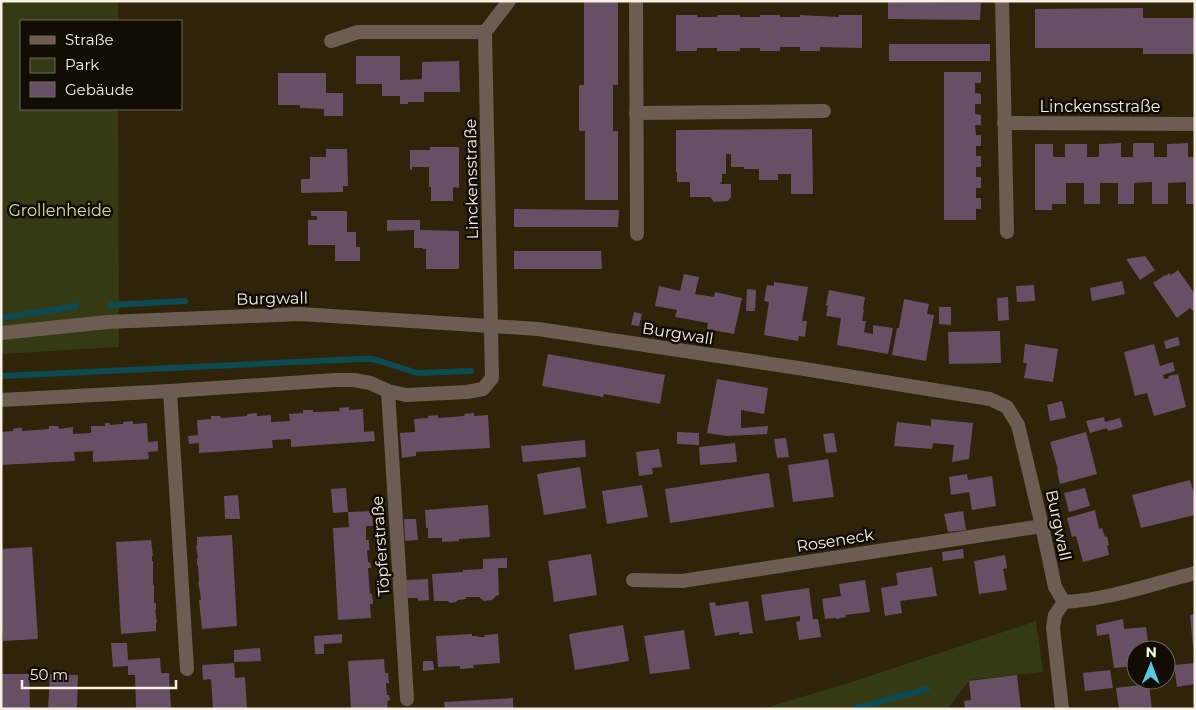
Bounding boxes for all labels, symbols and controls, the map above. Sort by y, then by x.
legend [20,20,182,110]
text: Straße [65,30,114,49]
text: Park [65,55,99,74]
text: Gebäude [65,80,134,99]
street label: Linckensstraße [1040,97,1160,116]
street label: Linckensstraße [461,118,482,240]
park label: Grollenheide [9,201,112,220]
street label: Burgwall [236,288,308,309]
street label: Burgwall [641,318,715,348]
street label: Burgwall [1042,488,1075,562]
street label: Töpferstraße [368,495,393,597]
street label: Roseneck [795,525,876,556]
north arrow [1126,640,1176,690]
text: N [1145,643,1157,661]
scale bar [22,658,176,690]
text: 50 m [30,665,68,684]

